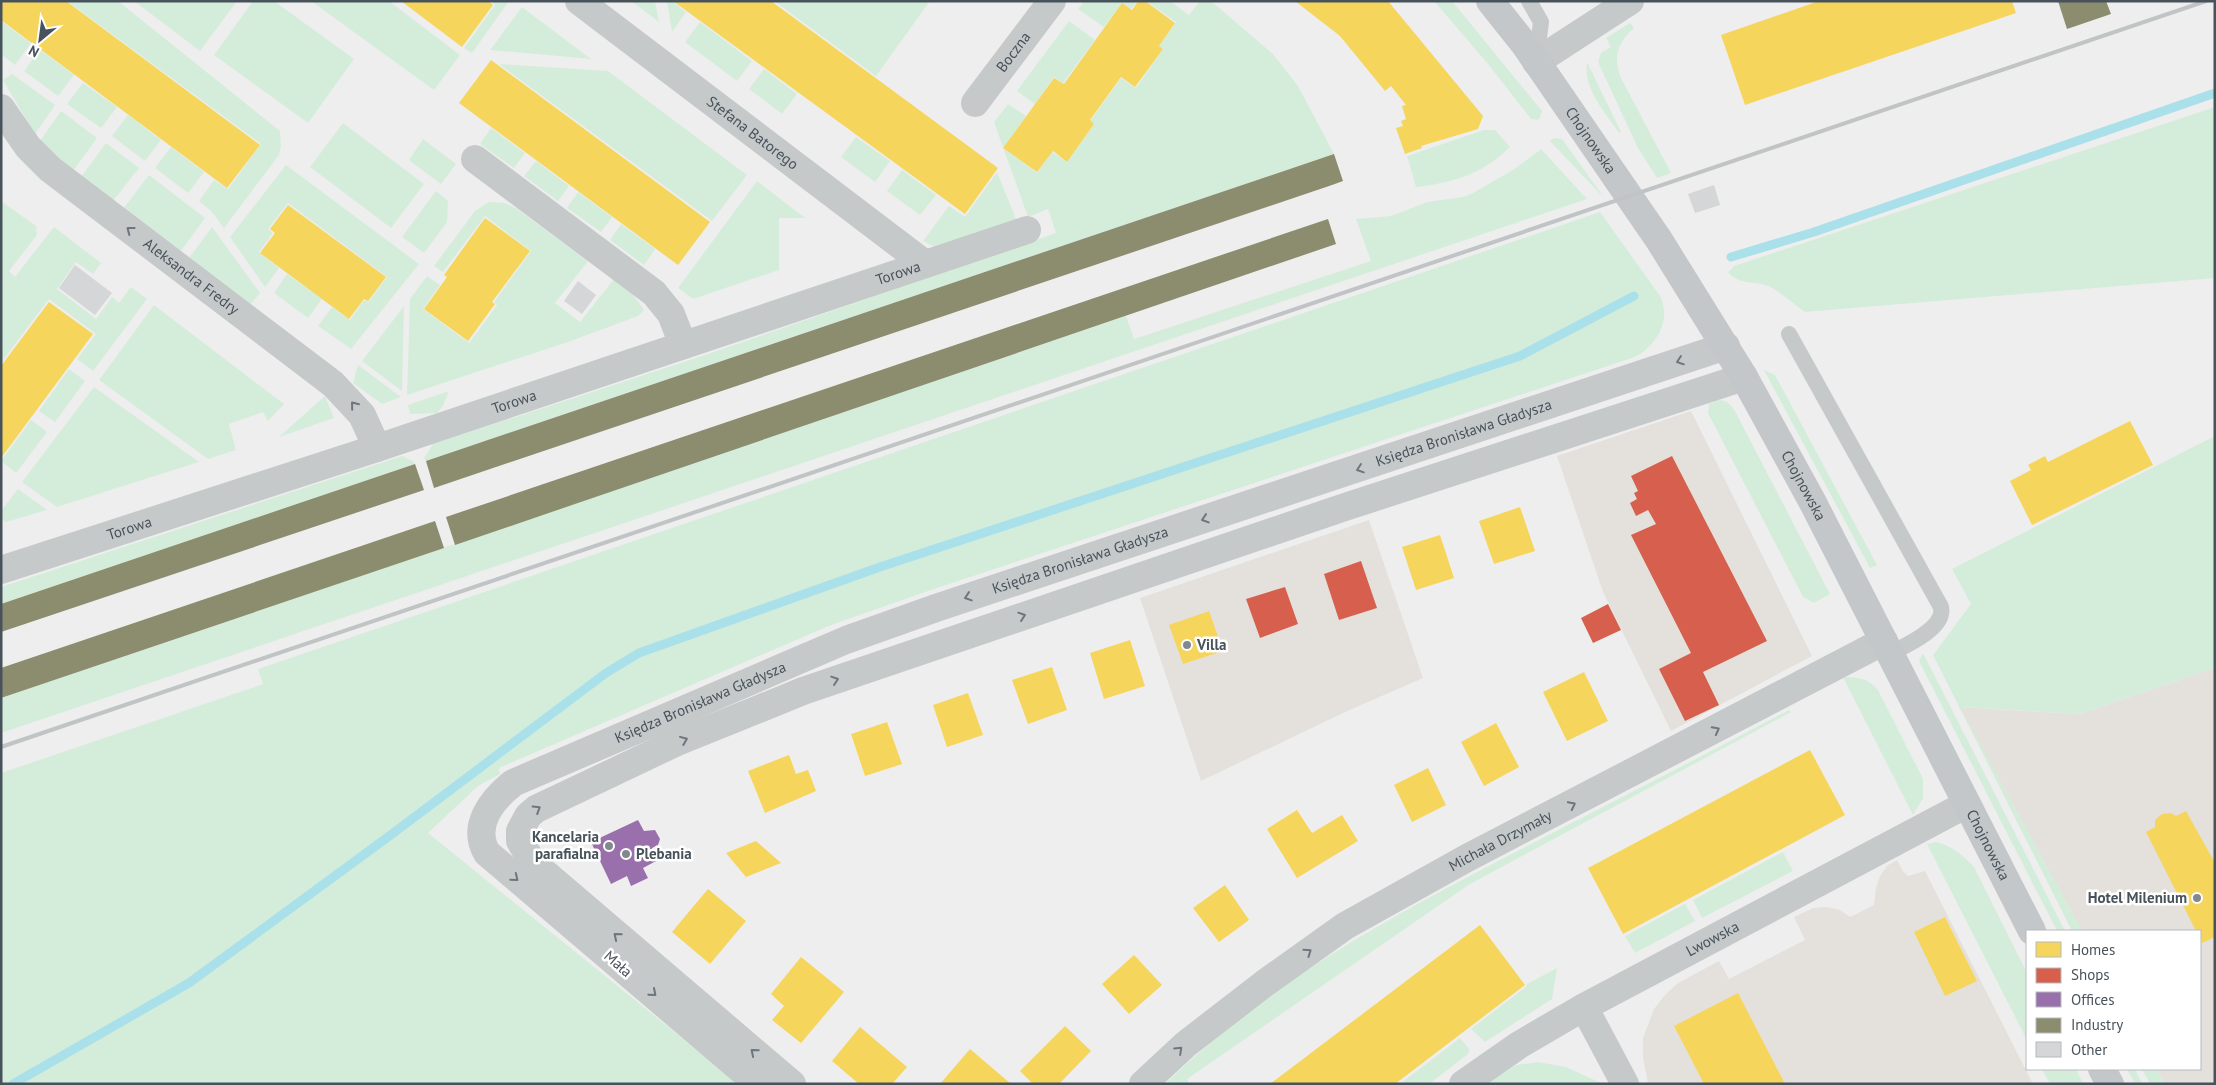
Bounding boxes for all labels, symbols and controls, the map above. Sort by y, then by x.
north arrow [15,15,65,65]
street label: Boczna [992,28,1035,76]
text: N [25,41,42,61]
street label: Stefana Batorego [703,92,803,173]
street label: Chojnowska [1561,103,1621,177]
one-way arrow [127,227,136,235]
street label: Aleksandra Fredry [140,234,243,318]
street label: Torowa [873,256,923,289]
one-way arrow [1676,355,1684,365]
street label: Torowa [489,385,539,418]
street label: Księdza Bronisława Gładysza [1373,394,1554,471]
one-way arrow [351,402,360,411]
street label: Chojnowska [1777,447,1830,524]
one-way arrow [1356,463,1364,473]
street label: Torowa [104,512,154,544]
one-way arrow [1202,514,1210,524]
street label: Księdza Bronisława Gładysza [990,522,1171,598]
one-way arrow [964,592,972,602]
one-way arrow [1017,612,1026,622]
place label: Villa [1196,635,1226,654]
marker: Villa [1181,639,1193,651]
street label: Księdza Bronisława Gładysza [612,657,789,747]
one-way arrow [830,676,839,686]
one-way arrow [1711,726,1720,736]
one-way arrow [679,735,688,746]
one-way arrow [1567,801,1576,811]
one-way arrow [532,806,541,816]
street label: Michała Drzymały [1445,806,1555,875]
street label: Chojnowska [1963,806,2014,883]
place label: Kancelaria parafialna [532,827,599,863]
marker: Kancelaria parafialna [603,840,615,852]
place label: Plebania [636,844,692,863]
marker: Plebania [620,848,632,860]
one-way arrow [509,872,518,881]
place label: Hotel Milenium [2088,888,2187,907]
marker: Hotel Milenium [2191,892,2203,904]
street label: Lwowska [1682,917,1742,960]
legend [2026,930,2201,1070]
one-way arrow [613,933,622,942]
text: Homes [2071,940,2115,959]
street label: Mała [600,946,636,981]
one-way arrow [1302,949,1312,958]
text: Shops [2071,965,2110,984]
one-way arrow [647,988,656,997]
text: Offices [2071,990,2115,1009]
text: Industry [2071,1015,2123,1034]
text: Other [2071,1040,2107,1059]
one-way arrow [1173,1047,1182,1056]
one-way arrow [751,1049,760,1058]

